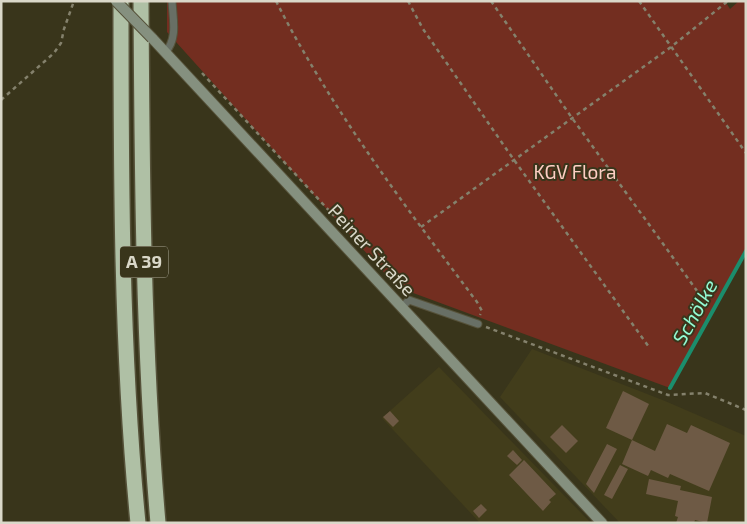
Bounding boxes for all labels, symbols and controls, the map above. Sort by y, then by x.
park label: KGV Flora [534,160,616,183]
street label: Peiner Straße [324,199,421,300]
road number: A 39 [120,246,168,278]
water label: Schölke [667,275,722,348]

